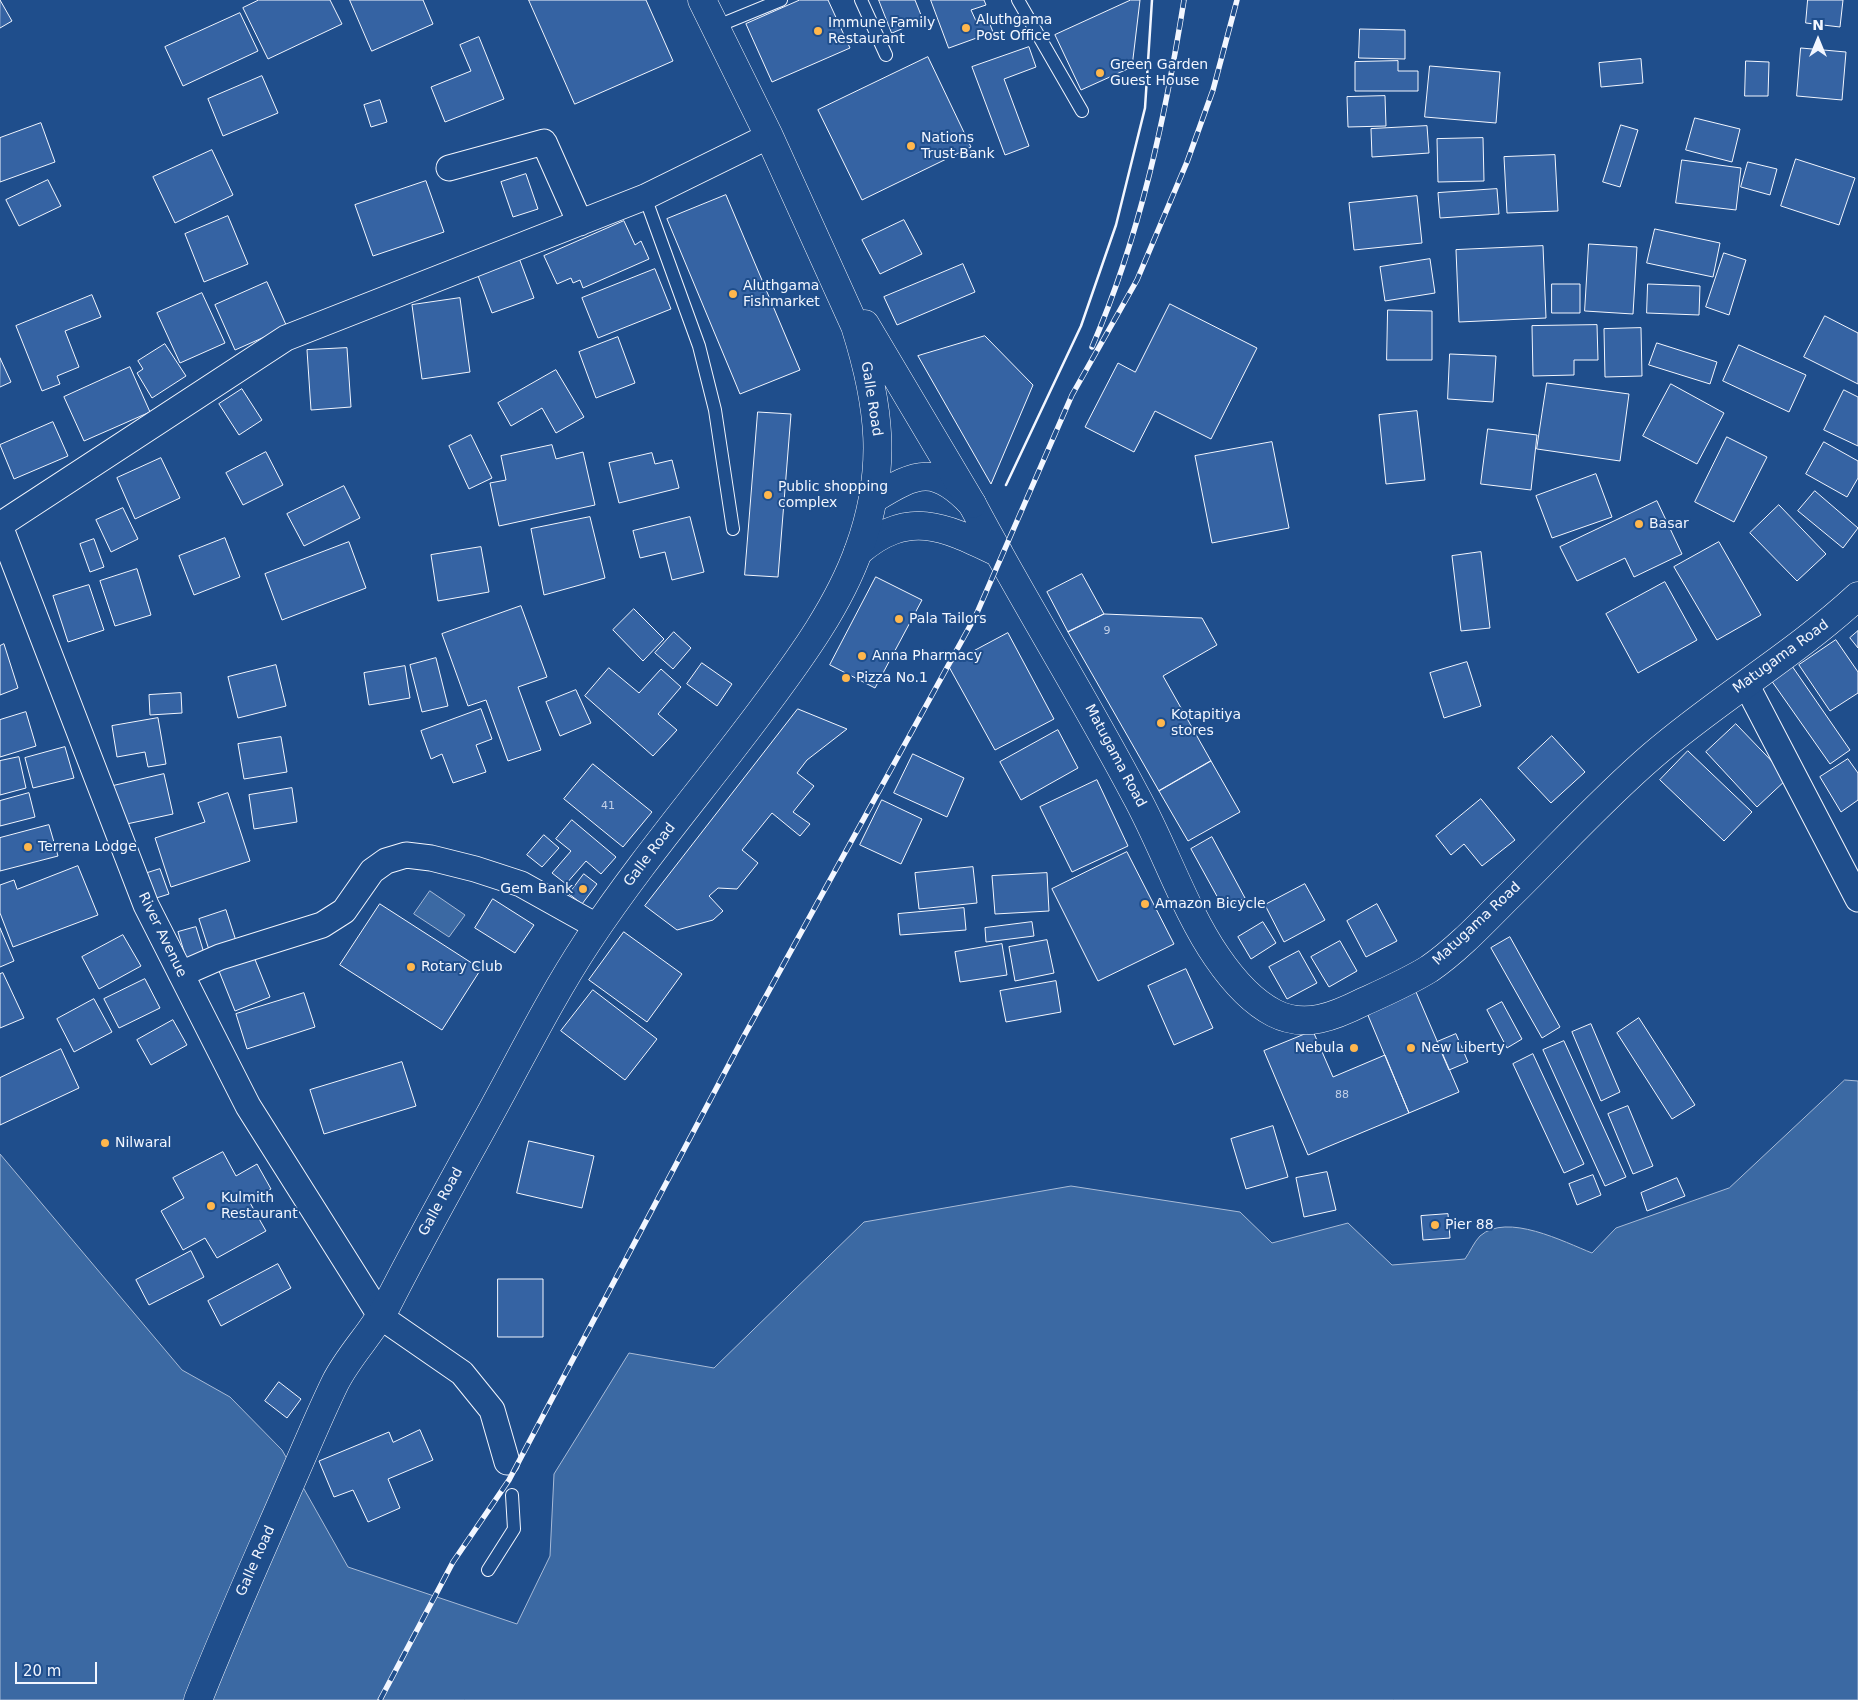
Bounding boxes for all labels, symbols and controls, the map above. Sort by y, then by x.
place label: Aluthgama Post Office [976,12,1052,44]
place label: Immune Family Restaurant [828,15,935,48]
north arrow [1793,15,1843,65]
text: N [1812,17,1824,33]
marker: Aluthgama Post Office [960,22,972,34]
marker: Immune Family Restaurant [812,25,824,37]
place label: Green Garden Guest House [1110,57,1208,90]
marker: Green Garden Guest House [1094,67,1106,79]
place label: Nations Trust Bank [921,130,995,162]
marker: Nations Trust Bank [905,140,917,152]
place label: Aluthgama Fishmarket [743,278,820,310]
marker: Aluthgama Fishmarket [727,288,739,300]
street label: Galle Road [857,360,885,438]
place label: Public shopping complex [778,479,888,512]
marker: Public shopping complex [762,489,774,501]
place label: Basar [1649,516,1689,532]
marker: Basar [1633,518,1645,530]
place label: Pala Tailors [909,611,987,627]
marker: Pala Tailors [893,613,905,625]
street label: Matugama Road [1730,617,1832,697]
house number: 9 [1104,624,1110,638]
place label: Anna Pharmacy [872,648,982,664]
marker: Anna Pharmacy [856,650,868,662]
place label: Pizza No.1 [856,670,928,686]
marker: Pizza No.1 [840,672,852,684]
street label: Matugama Road [1081,702,1149,810]
place label: Kotapitiya stores [1171,707,1241,740]
marker: Kotapitiya stores [1155,717,1167,729]
house number: 41 [601,799,615,813]
street label: Galle Road [621,820,679,890]
place label: Terrena Lodge [38,839,137,855]
marker: Terrena Lodge [22,841,34,853]
street label: Matugama Road [1429,879,1525,969]
place label: Gem Bank [500,881,573,897]
marker: Gem Bank [577,883,589,895]
street label: River Avenue [134,890,190,980]
place label: Amazon Bicycle [1155,896,1266,912]
marker: Amazon Bicycle [1139,898,1151,910]
place label: Rotary Club [421,959,503,975]
marker: Rotary Club [405,961,417,973]
place label: Nebula [1295,1040,1344,1056]
place label: New Liberty [1421,1040,1505,1056]
marker: Nebula [1348,1042,1360,1054]
marker: New Liberty [1405,1042,1417,1054]
house number: 88 [1335,1088,1349,1102]
place label: Nilwaral [115,1135,172,1151]
marker: Nilwaral [99,1137,111,1149]
street label: Galle Road [415,1165,467,1239]
place label: Kulmith Restaurant [221,1190,298,1222]
marker: Kulmith Restaurant [205,1200,217,1212]
place label: Pier 88 [1445,1217,1494,1233]
marker: Pier 88 [1429,1219,1441,1231]
street label: Galle Road [233,1523,279,1599]
scale bar [18,1652,100,1684]
text: 20 m [23,1662,61,1680]

